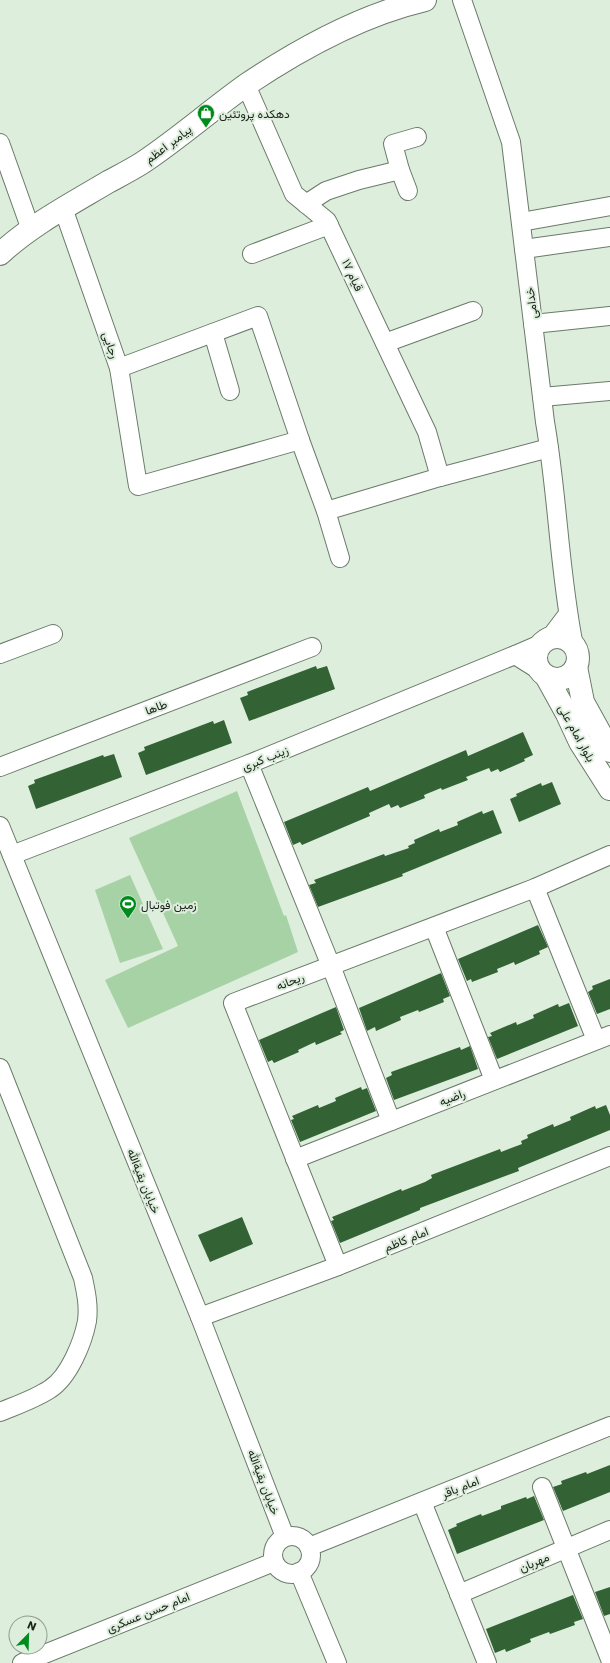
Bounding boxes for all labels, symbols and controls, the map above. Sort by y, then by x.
shop icon: دهکده پروتئین [196,103,216,128]
place label: دهکده پروتئین [219,105,290,122]
street label: پیامبر اعظم [141,121,195,167]
street label: قیام ۱۷ [338,256,368,294]
street label: خدامی [521,286,541,320]
street label: رجایی [98,329,124,361]
street label: طاها [142,695,170,719]
street label: بلوار امام علی [554,701,600,765]
street label: زینب کبری [239,741,291,775]
sports icon: زمین فوتبال [118,894,138,919]
place label: زمین فوتبال [141,896,197,913]
street label: ریحانه [274,968,306,994]
street label: راضیه [436,1084,468,1110]
street label: خیابان بقیةالله [123,1146,165,1216]
street label: امام کاظم [381,1222,431,1256]
street label: خیابان بقیةالله [244,1447,284,1517]
street label: امام باقر [438,1472,481,1503]
street label: مهربان [516,1548,552,1576]
street label: امام حسن عسکری [104,1588,192,1636]
north arrow [8,1615,48,1655]
text: N [25,1617,39,1635]

